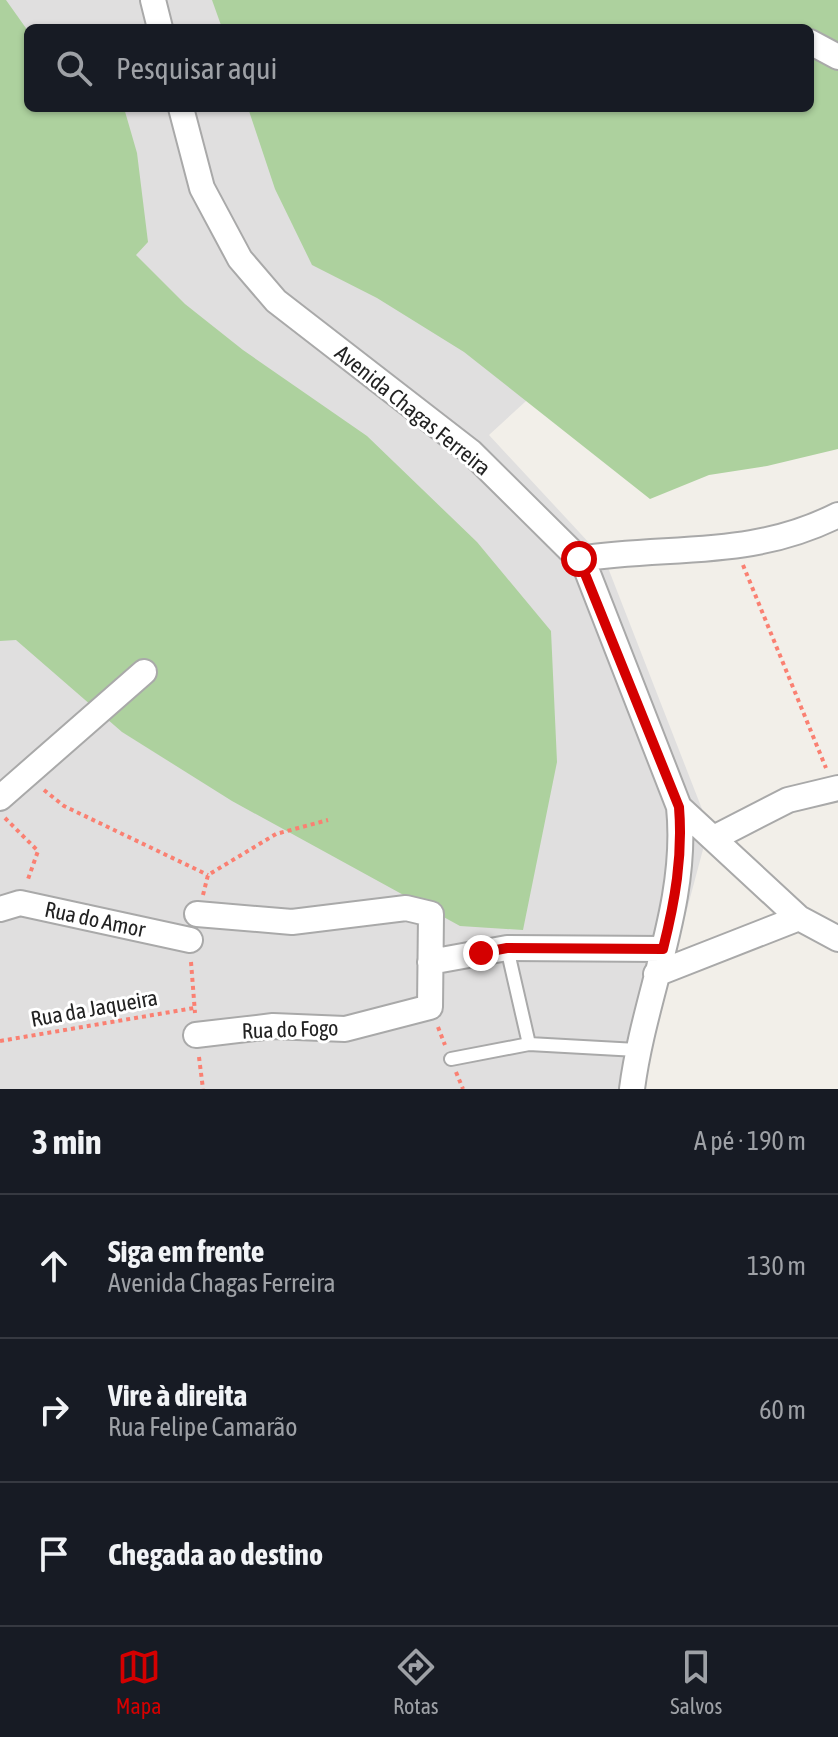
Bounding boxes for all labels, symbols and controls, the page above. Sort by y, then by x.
search box [24,24,814,112]
icon: search [52,46,96,90]
text: Pesquisar aqui [116,51,277,85]
street label: Avenida Chagas Ferreira [330,339,496,481]
route start [561,541,597,577]
street label: Rua do Amor [42,896,148,942]
route end [463,935,499,971]
street label: Rua da Jaqueira [29,984,159,1032]
street label: Rua do Fogo [241,1014,339,1044]
text: 3 min [32,1122,101,1161]
text: A pé · 190 m [694,1126,806,1156]
text: Siga em frente [108,1234,264,1268]
icon: ahead [32,1244,76,1288]
text: 130 m [747,1251,806,1281]
text: Avenida Chagas Ferreira [108,1268,336,1298]
text: Vire à direita [108,1378,247,1412]
icon: right [32,1388,76,1432]
text: 60 m [759,1395,806,1425]
text: Rua Felipe Camarão [108,1412,298,1442]
icon: arrive [32,1532,76,1576]
text: Chegada ao destino [108,1537,323,1571]
tab: Mapa [116,1645,161,1719]
tab: Rotas [393,1645,439,1719]
tab: Salvos [670,1645,722,1719]

